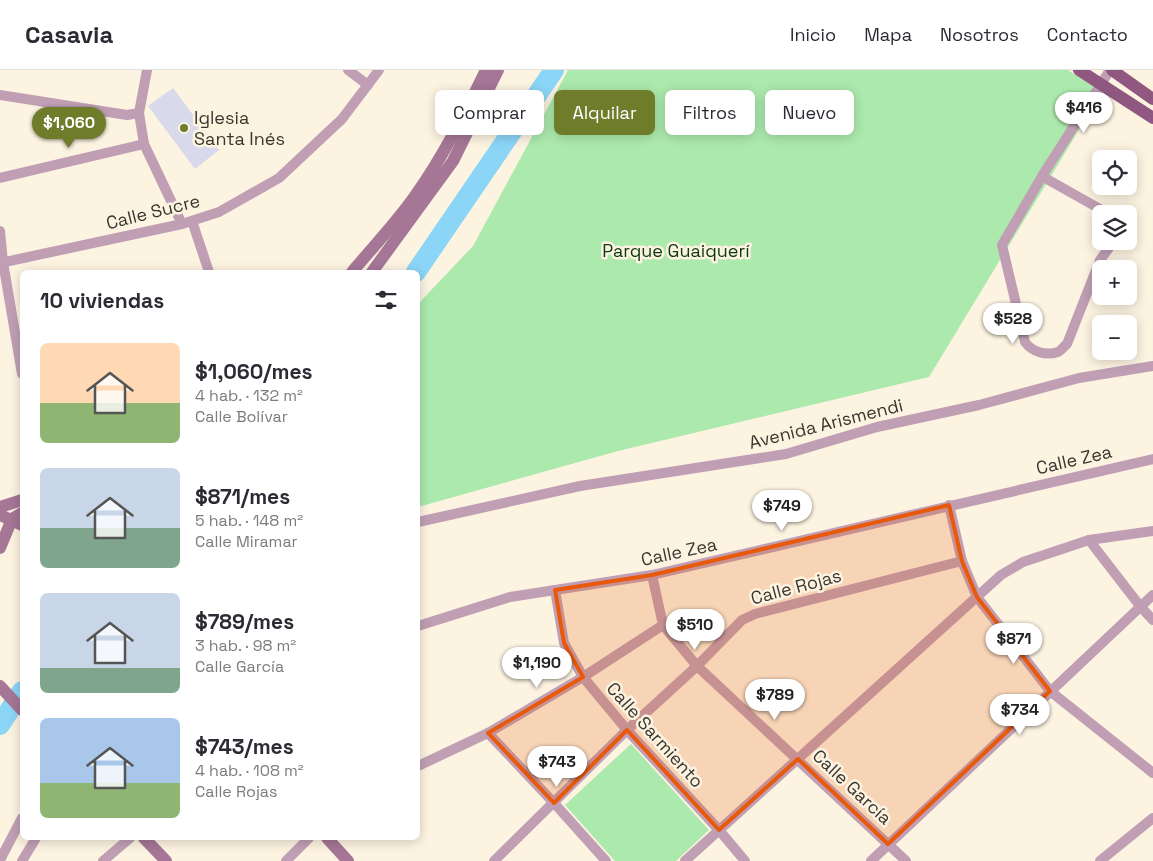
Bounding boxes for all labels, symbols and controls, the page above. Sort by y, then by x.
text: Casavia [25,19,113,50]
text: Inicio [790,23,836,46]
text: Mapa [864,23,912,46]
text: Nosotros [940,23,1019,46]
text: Contacto [1047,23,1128,46]
chip: Comprar [435,90,544,135]
chip: Alquilar [554,90,655,135]
chip: Filtros [665,90,755,135]
chip: Nuevo [765,90,854,135]
pin: $416 [1054,92,1114,134]
text: $416 [1066,97,1102,118]
pin: $1,060 [28,106,110,149]
place label: Iglesia Santa Inés [194,106,285,150]
text: $1,060 [43,112,95,133]
marker: Iglesia Santa Inés [178,122,190,134]
map controls [1092,150,1137,360]
button: locate [1092,150,1137,195]
street label: Calle Sucre [104,189,202,234]
button: layers [1092,205,1137,250]
park label: Parque Guaiquerí [602,239,750,262]
button: + [1092,260,1137,305]
icon: filters [372,286,400,314]
text: 10 viviendas [40,287,164,314]
pin: $528 [983,302,1043,345]
text: $528 [994,308,1032,329]
button: − [1092,315,1137,360]
text: $1,060/mes [195,358,313,385]
icon: home [80,363,140,423]
text: 4 hab. · 132 m² [195,385,303,406]
street label: Avenida Arismendi [746,393,905,454]
text: Calle Bolívar [195,406,288,427]
street label: Calle Zea [1034,440,1114,479]
text: $871/mes [195,483,290,510]
icon: home [80,488,140,548]
pin: $749 [752,490,812,532]
text: $749 [763,495,801,516]
text: 5 hab. · 148 m² [195,510,303,531]
text: Calle Miramar [195,531,298,552]
street label: Calle Zea [639,532,719,571]
street label: Calle Rojas [748,563,844,610]
text: $789/mes [195,608,294,635]
pin: $510 [665,608,725,651]
icon: home [80,613,140,673]
text: $510 [677,614,713,635]
pin: $871 [984,622,1044,665]
text: $871 [996,628,1032,649]
text: 3 hab. · 98 m² [195,635,296,656]
pin: $1,190 [496,646,578,689]
text: $1,190 [513,652,561,673]
text: Calle García [195,656,284,677]
street label: Calle Sarmiento [602,677,709,792]
pin: $789 [745,678,805,721]
text: $789 [756,684,794,705]
pin: $734 [990,694,1050,736]
text: $734 [1001,699,1039,720]
text: $743/mes [195,733,294,760]
icon: home [80,738,140,798]
street label: Calle García [808,744,897,829]
pin: $743 [527,746,587,788]
text: $743 [538,751,576,772]
text: 4 hab. · 108 m² [195,760,304,781]
text: Calle Rojas [195,781,277,802]

